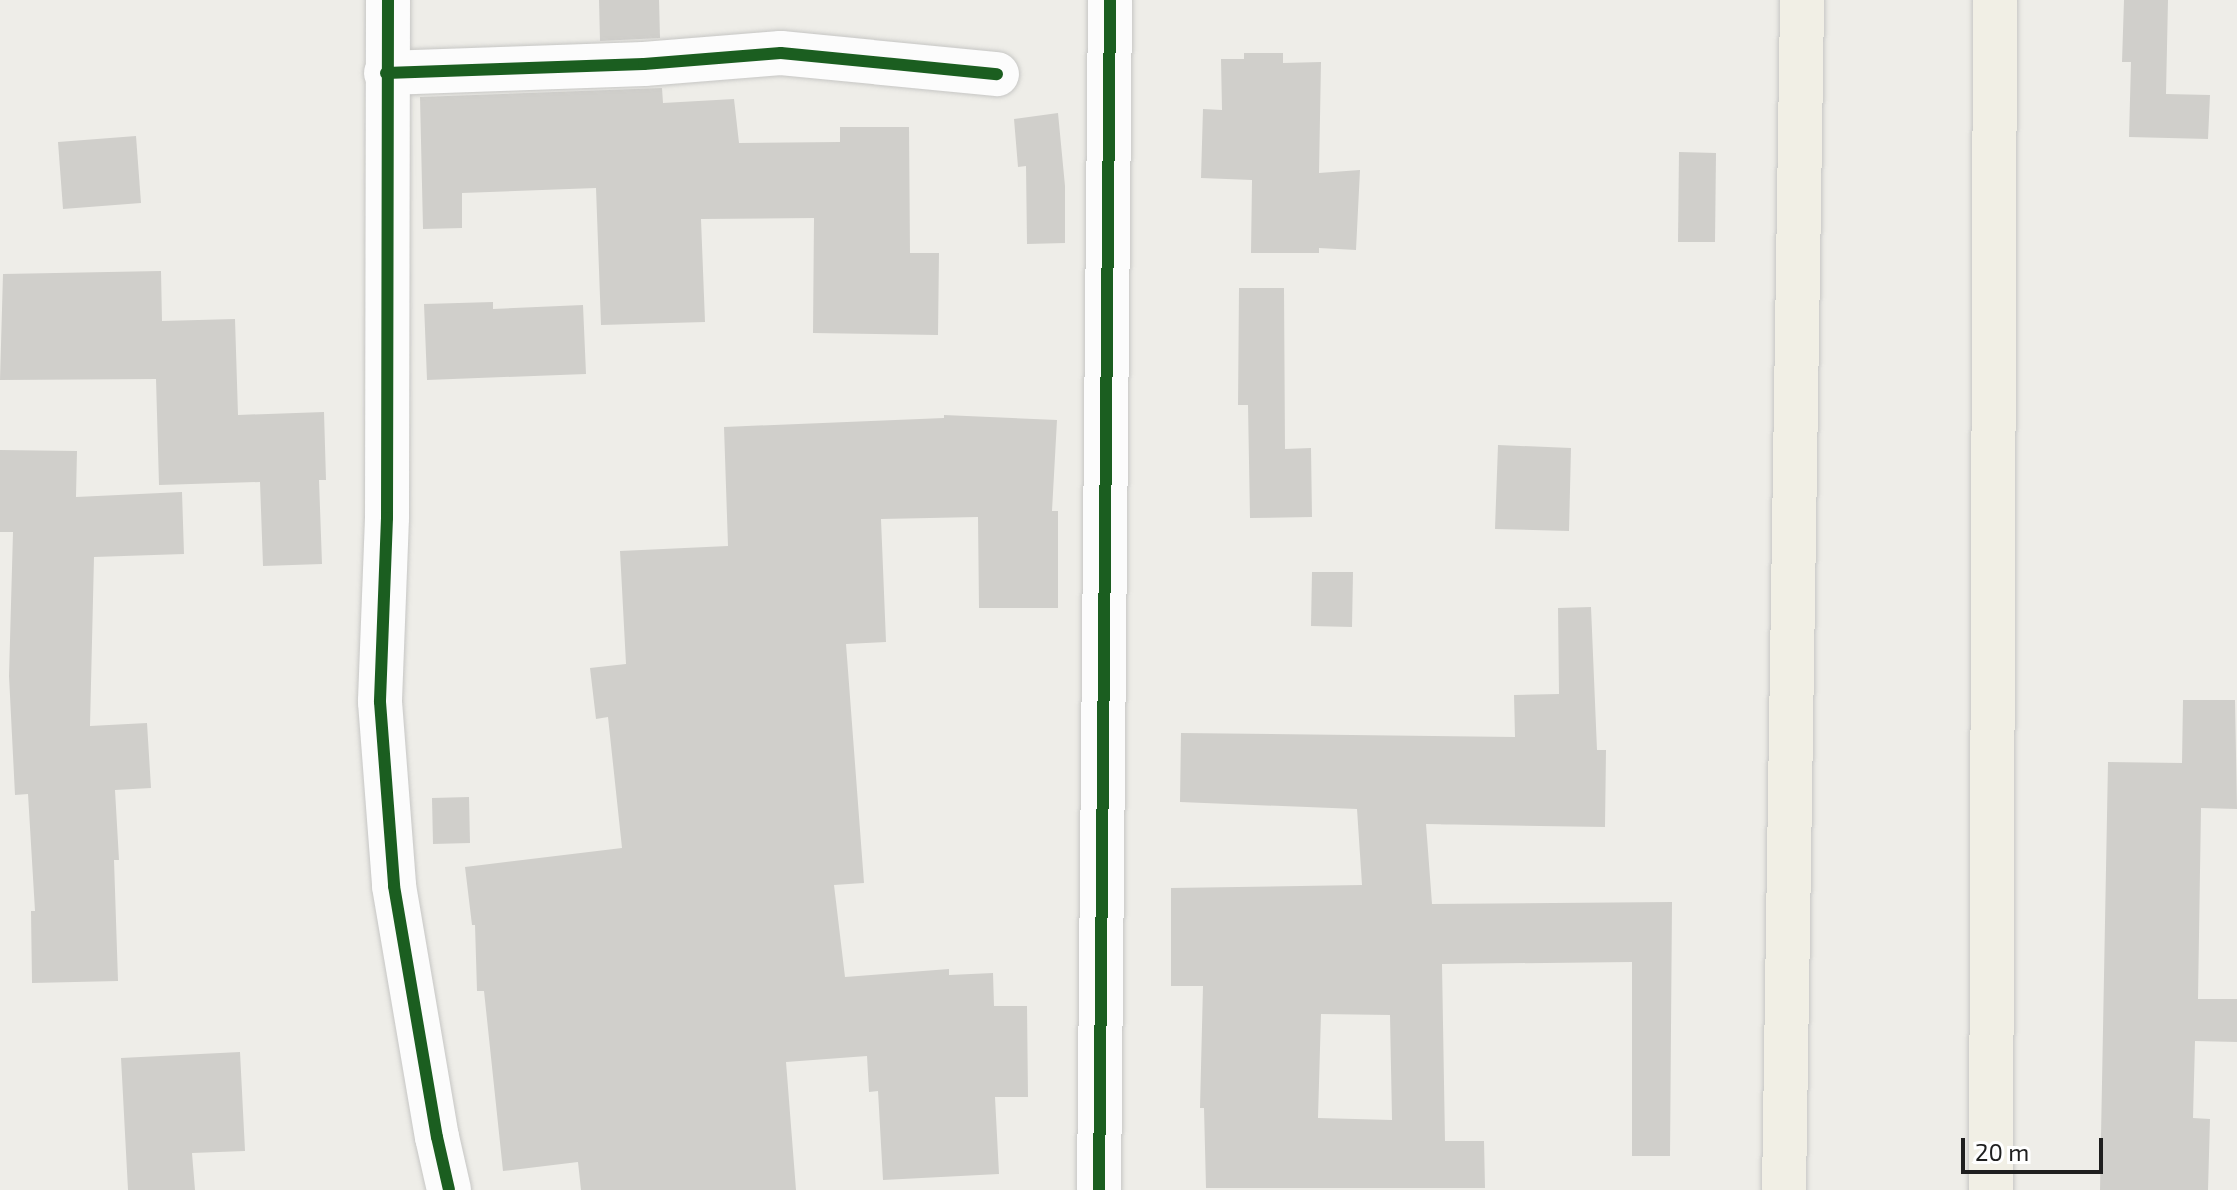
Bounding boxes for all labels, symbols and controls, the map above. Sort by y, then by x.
scale bar [1965,1122,2107,1172]
text: 20 m [1975,1137,2029,1166]

